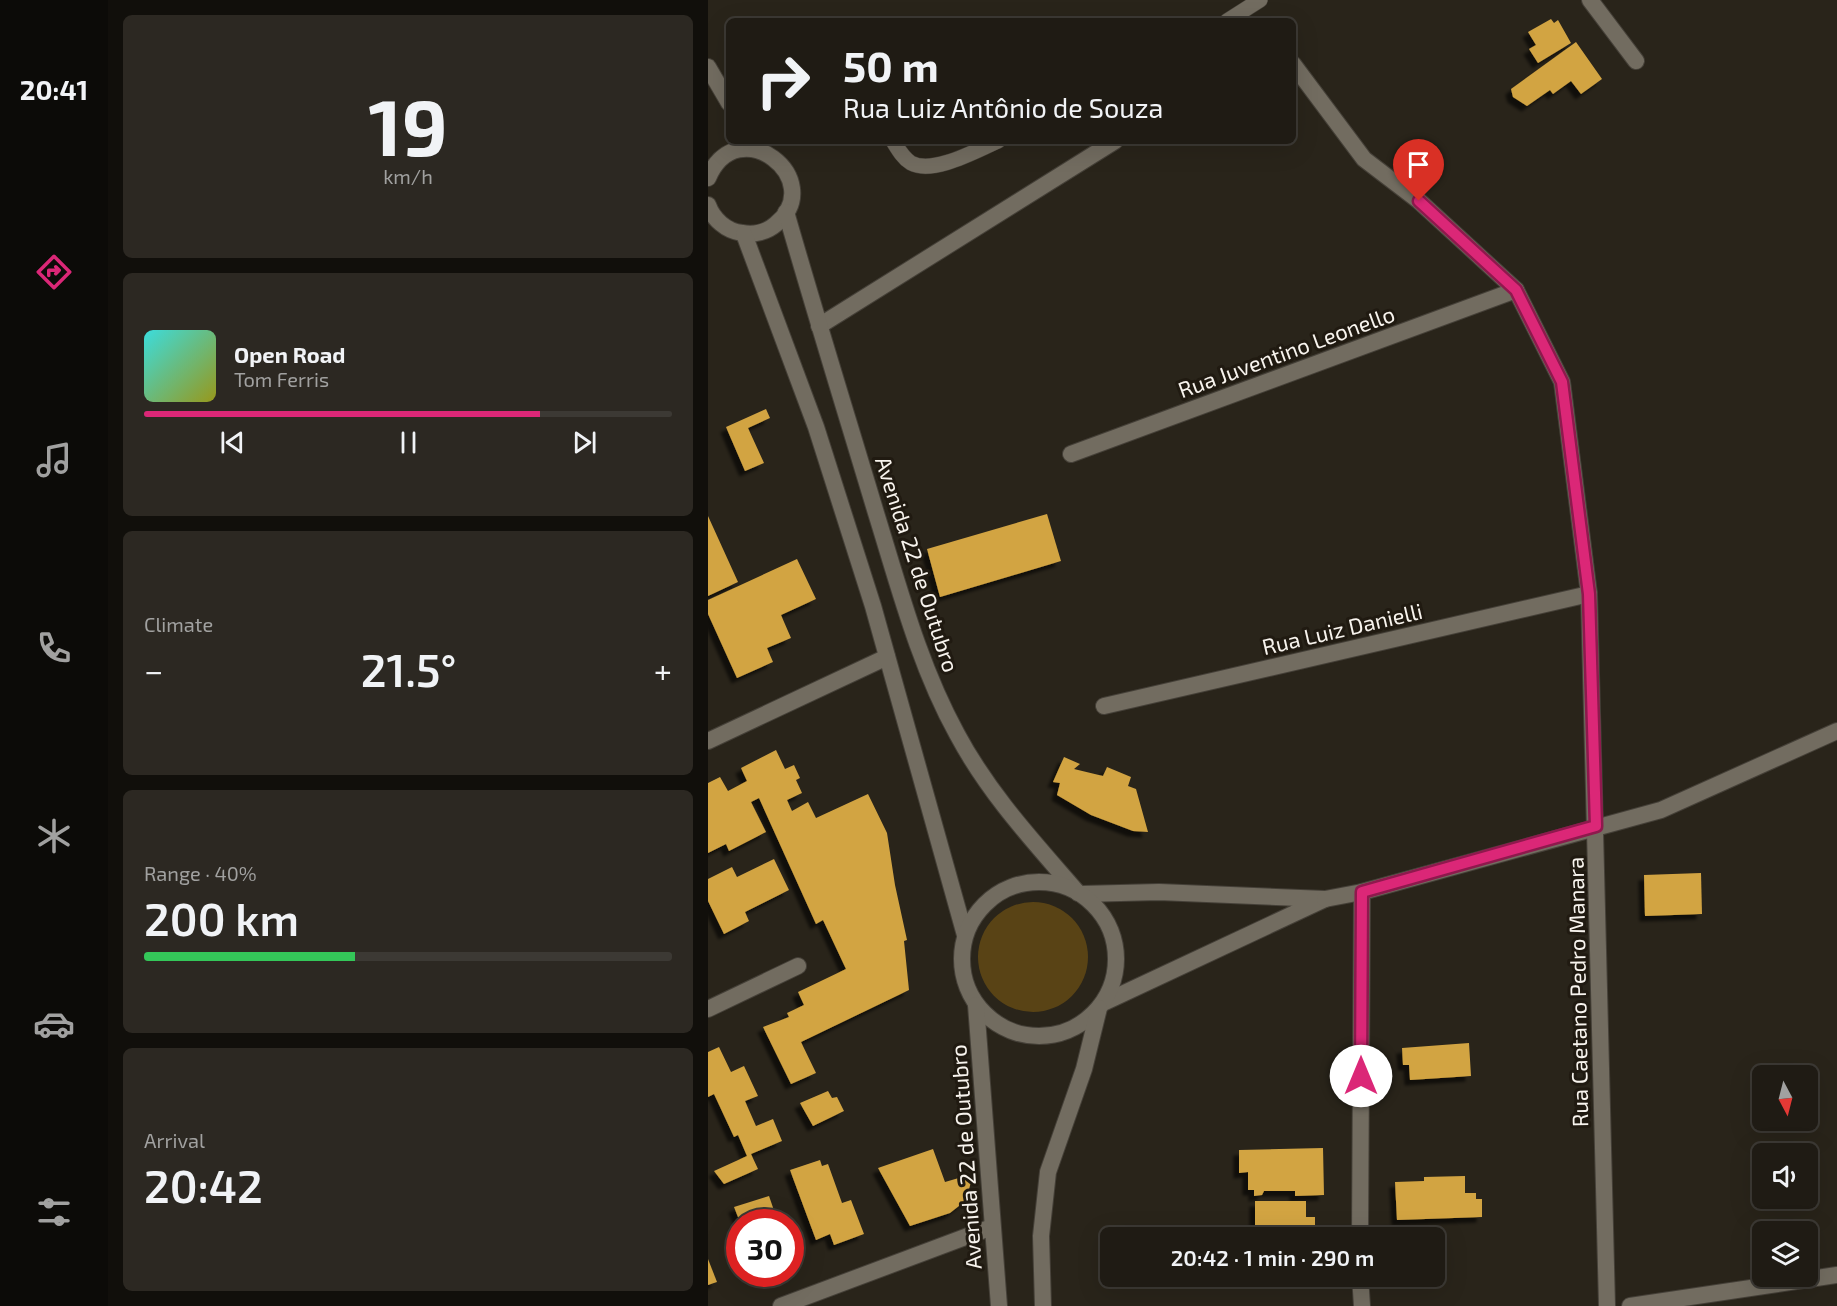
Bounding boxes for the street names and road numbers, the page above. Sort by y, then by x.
street label: Rua Juventino Leonello [1174,300,1398,402]
street label: Avenida 22 de Outubro [871,453,965,675]
street label: Rua Luiz Danielli [1259,597,1425,659]
street label: Rua Caetano Pedro Manara [1562,857,1592,1127]
street label: Avenida 22 de Outubro [944,1044,986,1270]

